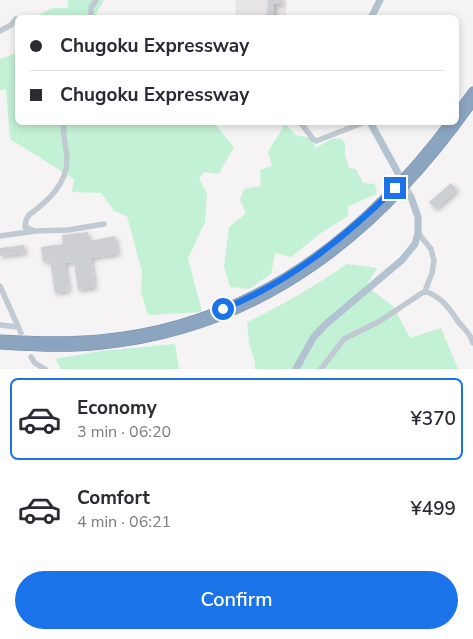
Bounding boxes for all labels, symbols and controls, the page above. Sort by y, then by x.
text: Chugoku Expressway [60,33,249,59]
text: Chugoku Expressway [60,82,249,108]
route end [384,177,406,199]
route start [212,298,234,320]
text: Economy [77,395,157,421]
icon: car [17,397,62,442]
text: ¥370 [410,406,456,432]
text: 3 min · 06:20 [77,421,171,443]
text: Comfort [77,485,150,511]
icon: car [17,487,62,532]
text: ¥499 [410,496,456,522]
text: 4 min · 06:21 [77,511,171,533]
button: Confirm [15,571,458,629]

